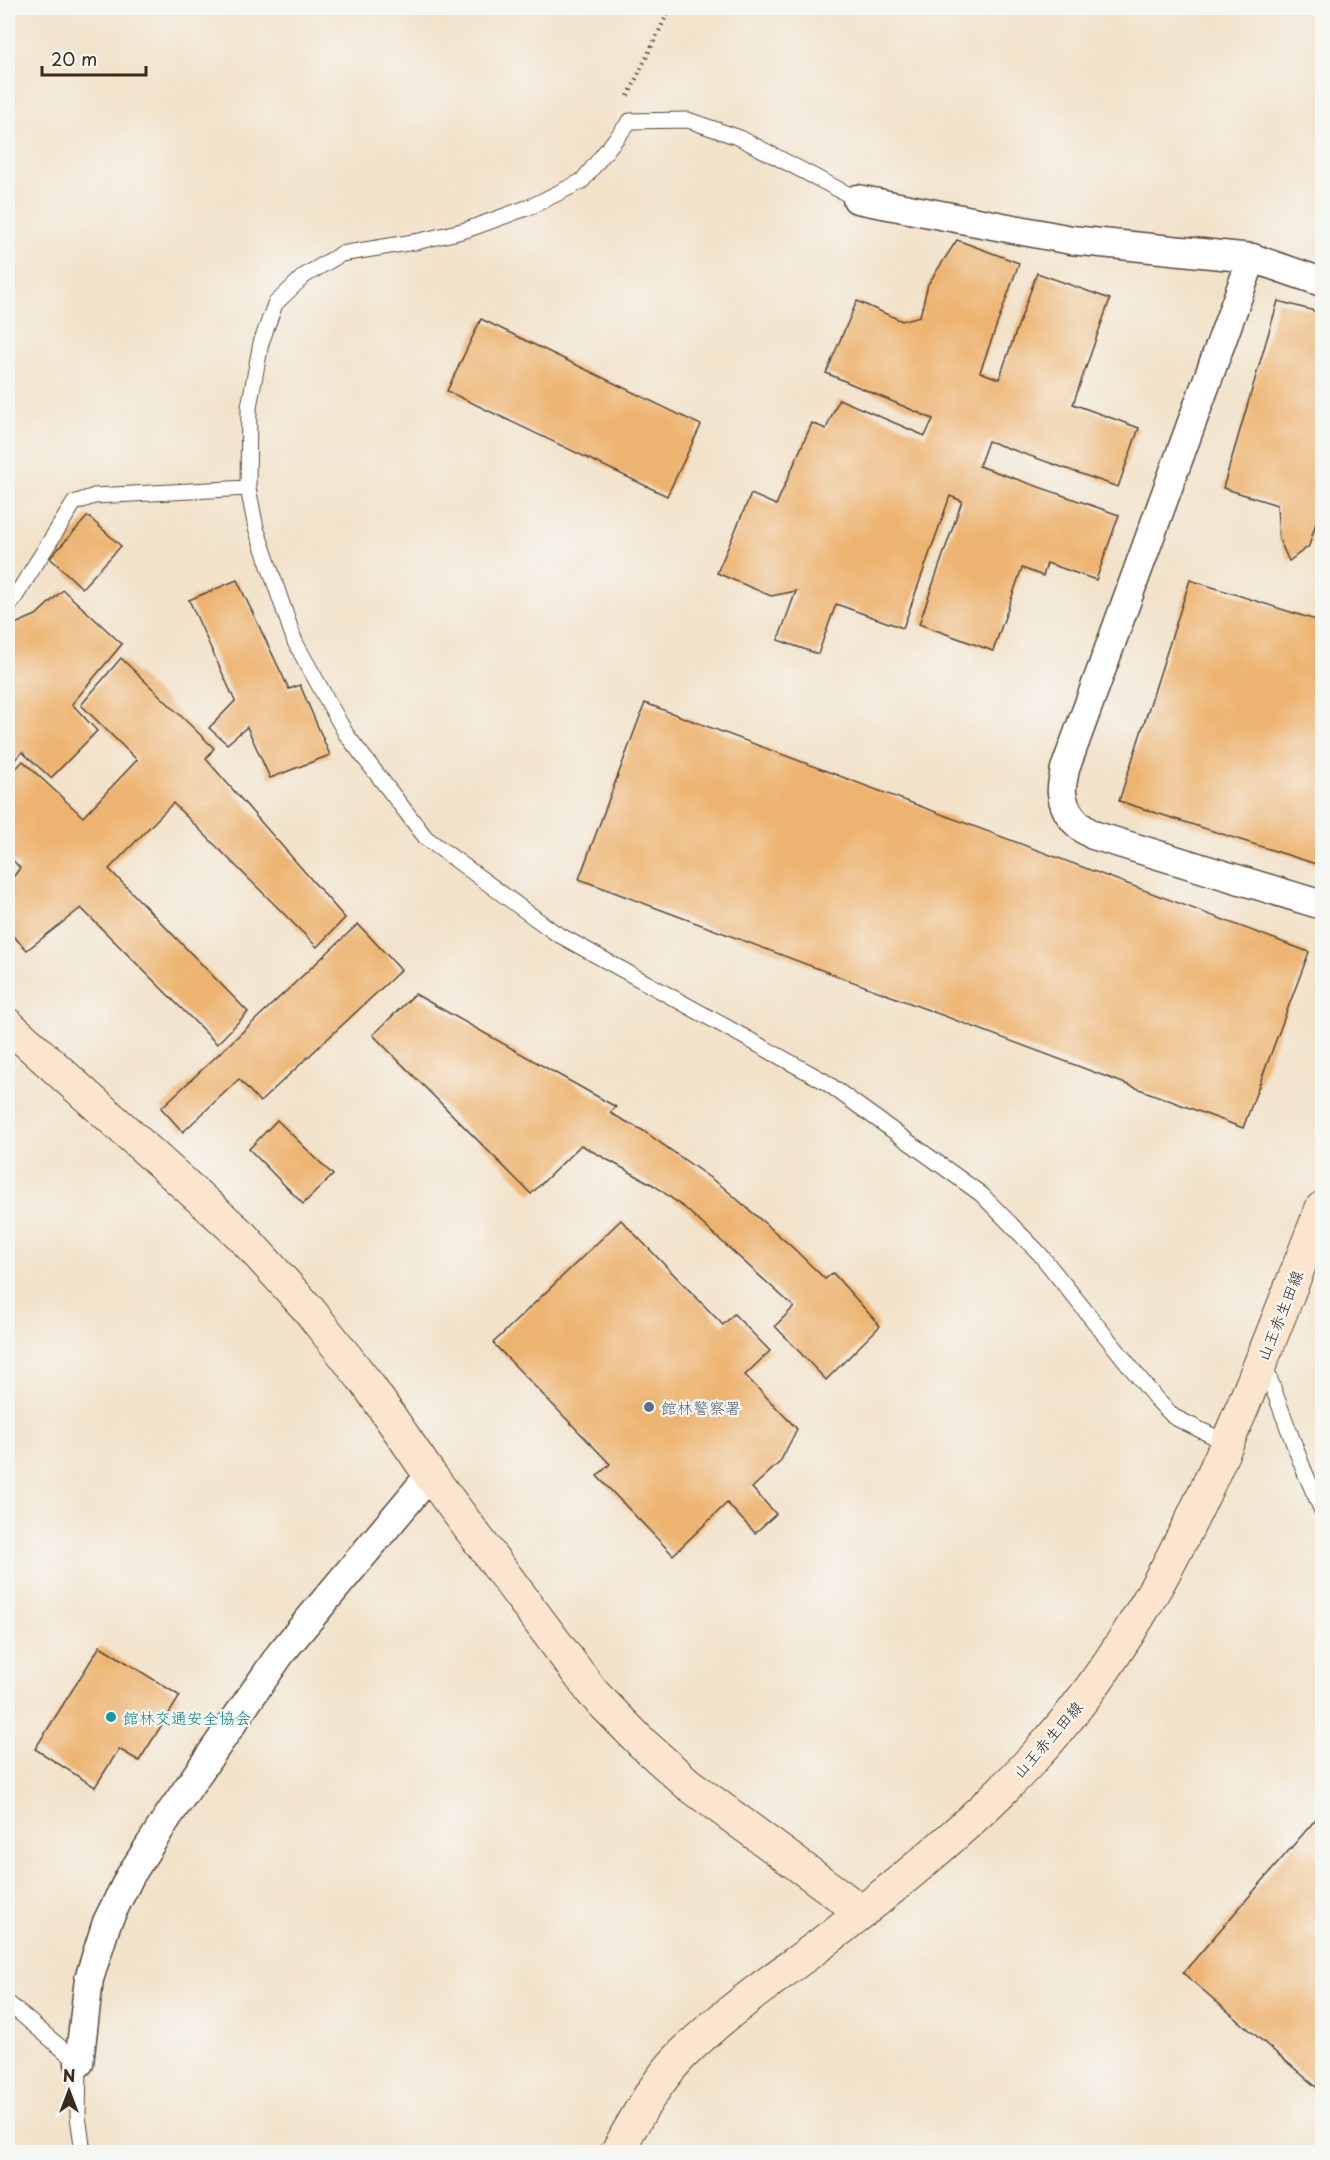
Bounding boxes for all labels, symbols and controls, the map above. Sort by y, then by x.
scale bar [42,39,146,77]
text: 20 m [51,45,97,72]
street label: 山王赤生田線 [1250,1266,1308,1364]
place label: 館林警察署 [661,1395,741,1419]
marker: 館林警察署 [642,1400,656,1414]
street label: 山王赤生田線 [1006,1695,1088,1783]
place label: 館林交通安全協会 [123,1705,251,1729]
marker: 館林交通安全協会 [104,1710,118,1724]
north arrow [39,2061,99,2121]
text: N [63,2063,75,2087]

